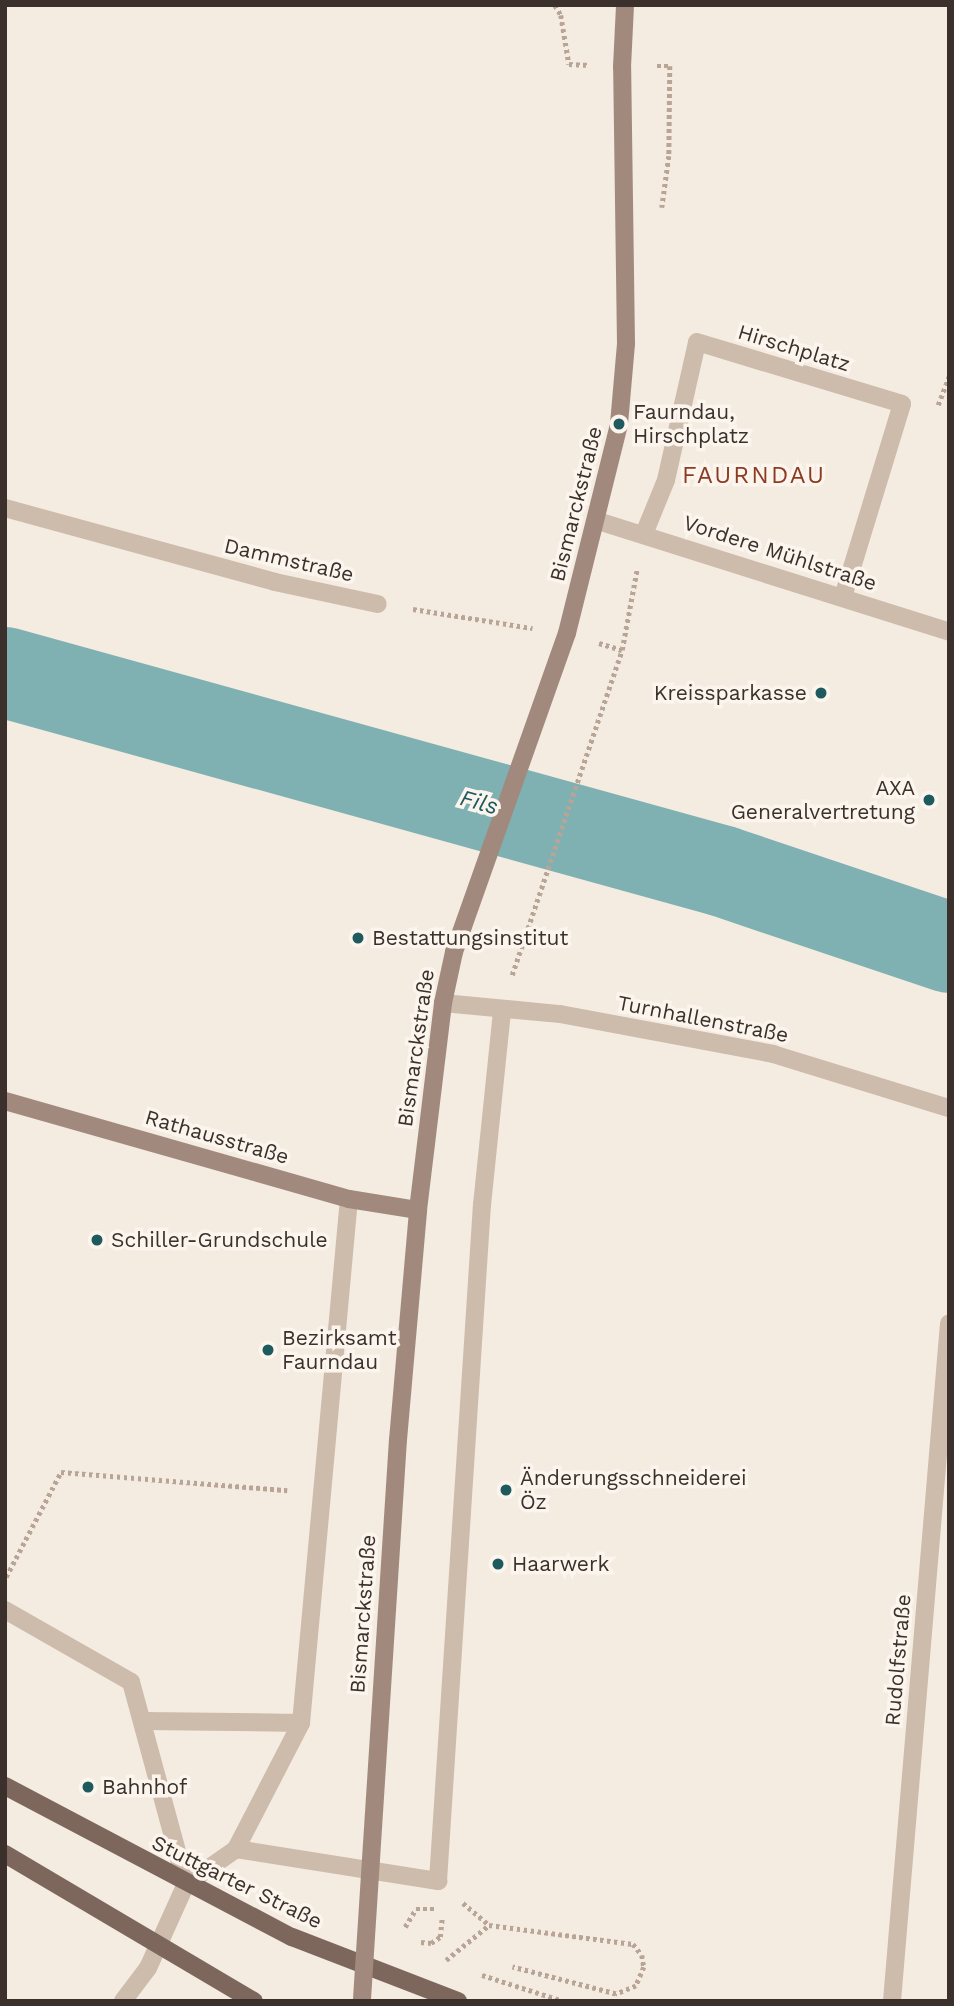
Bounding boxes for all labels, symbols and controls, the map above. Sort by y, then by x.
street label: Hirschplatz [735,319,853,377]
place label: Faurndau, Hirschplatz [633,399,749,449]
marker: Faurndau, Hirschplatz [611,416,627,432]
street label: Bismarckstraße [545,424,607,584]
district label: FAURNDAU [683,462,825,490]
street label: Vordere Mühlstraße [680,510,880,596]
street label: Dammstraße [222,533,356,587]
place label: Kreissparkasse [654,680,807,706]
marker: Kreissparkasse [813,685,829,701]
place label: AXA Generalvertretung [731,775,915,825]
water label: Fils [457,785,501,821]
marker: AXA Generalvertretung [921,792,937,808]
place label: Bestattungsinstitut [372,925,568,951]
marker: Bestattungsinstitut [350,930,366,946]
street label: Bismarckstraße [392,968,440,1128]
street label: Turnhallenstraße [615,990,791,1048]
street label: Rathausstraße [142,1104,292,1170]
place label: Schiller-Grundschule [111,1227,328,1253]
marker: Schiller-Grundschule [89,1232,105,1248]
place label: Bezirksamt Faurndau [282,1325,396,1375]
marker: Bezirksamt Faurndau [260,1342,276,1358]
place label: Änderungsschneiderei Öz [520,1465,747,1515]
marker: Änderungsschneiderei Öz [498,1482,514,1498]
street label: Bismarckstraße [345,1534,381,1694]
place label: Haarwerk [512,1551,609,1577]
marker: Haarwerk [490,1556,506,1572]
street label: Rudolfstraße [880,1593,916,1727]
place label: Bahnhof [102,1774,187,1800]
marker: Bahnhof [80,1779,96,1795]
street label: Stuttgarter Straße [148,1830,326,1934]

